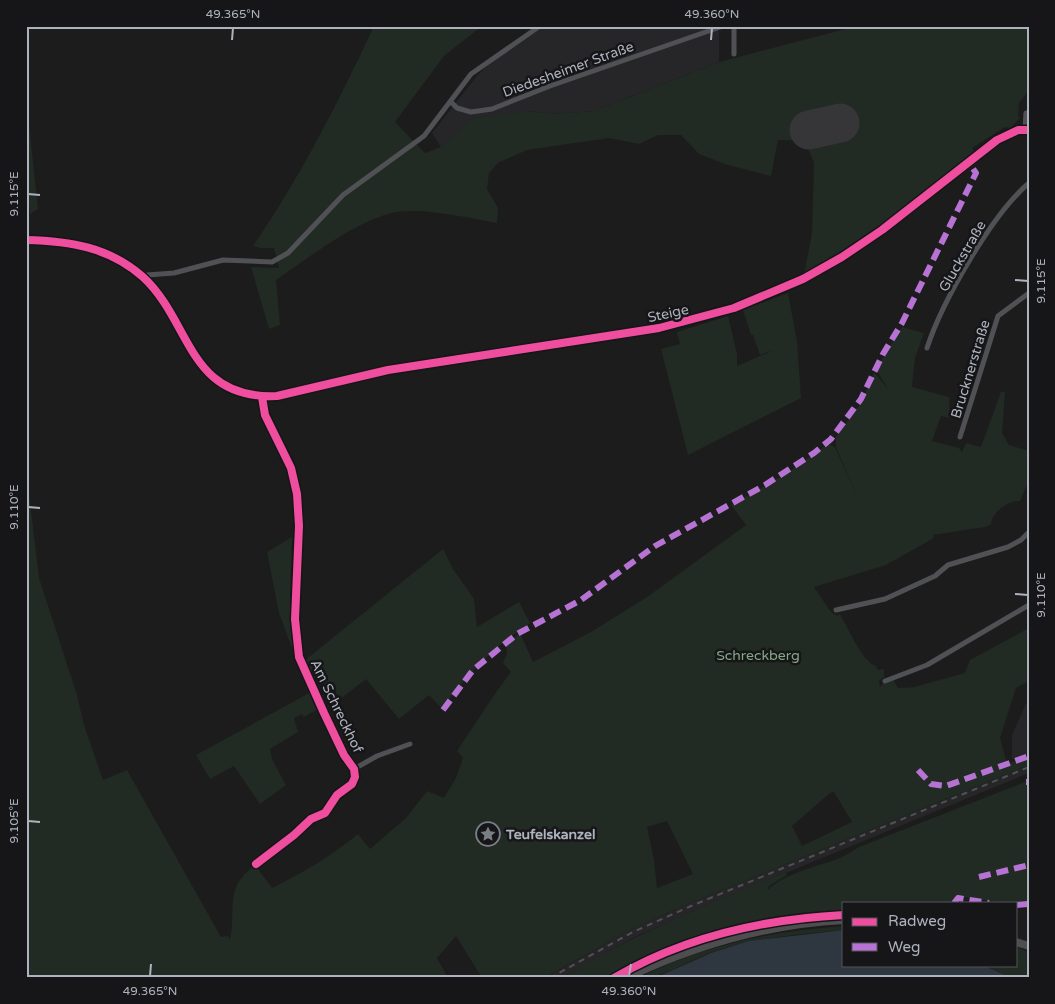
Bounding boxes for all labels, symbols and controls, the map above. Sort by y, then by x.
text: 49.365°N [206,7,260,21]
text: 49.360°N [685,7,739,21]
street label: Diedesheimer Straße [500,38,636,101]
text: 9.115°E [7,171,21,217]
street label: Gluckstraße [935,218,990,295]
text: 9.115°E [1034,258,1048,304]
street label: Steige [646,301,690,326]
street label: Brucknerstraße [947,318,994,420]
text: 9.110°E [7,484,21,530]
text: 9.110°E [1034,572,1048,618]
park label: Schreckberg [716,647,800,664]
street label: Am Schreckhof [307,657,367,756]
text: 9.105°E [7,798,21,844]
place icon: Teufelskanzel [475,821,501,847]
place label: Teufelskanzel [505,826,595,843]
legend [842,902,1018,966]
text: Radweg [888,912,946,930]
text: Weg [888,938,920,956]
text: 49.365°N [123,984,177,998]
text: 49.360°N [602,984,656,998]

